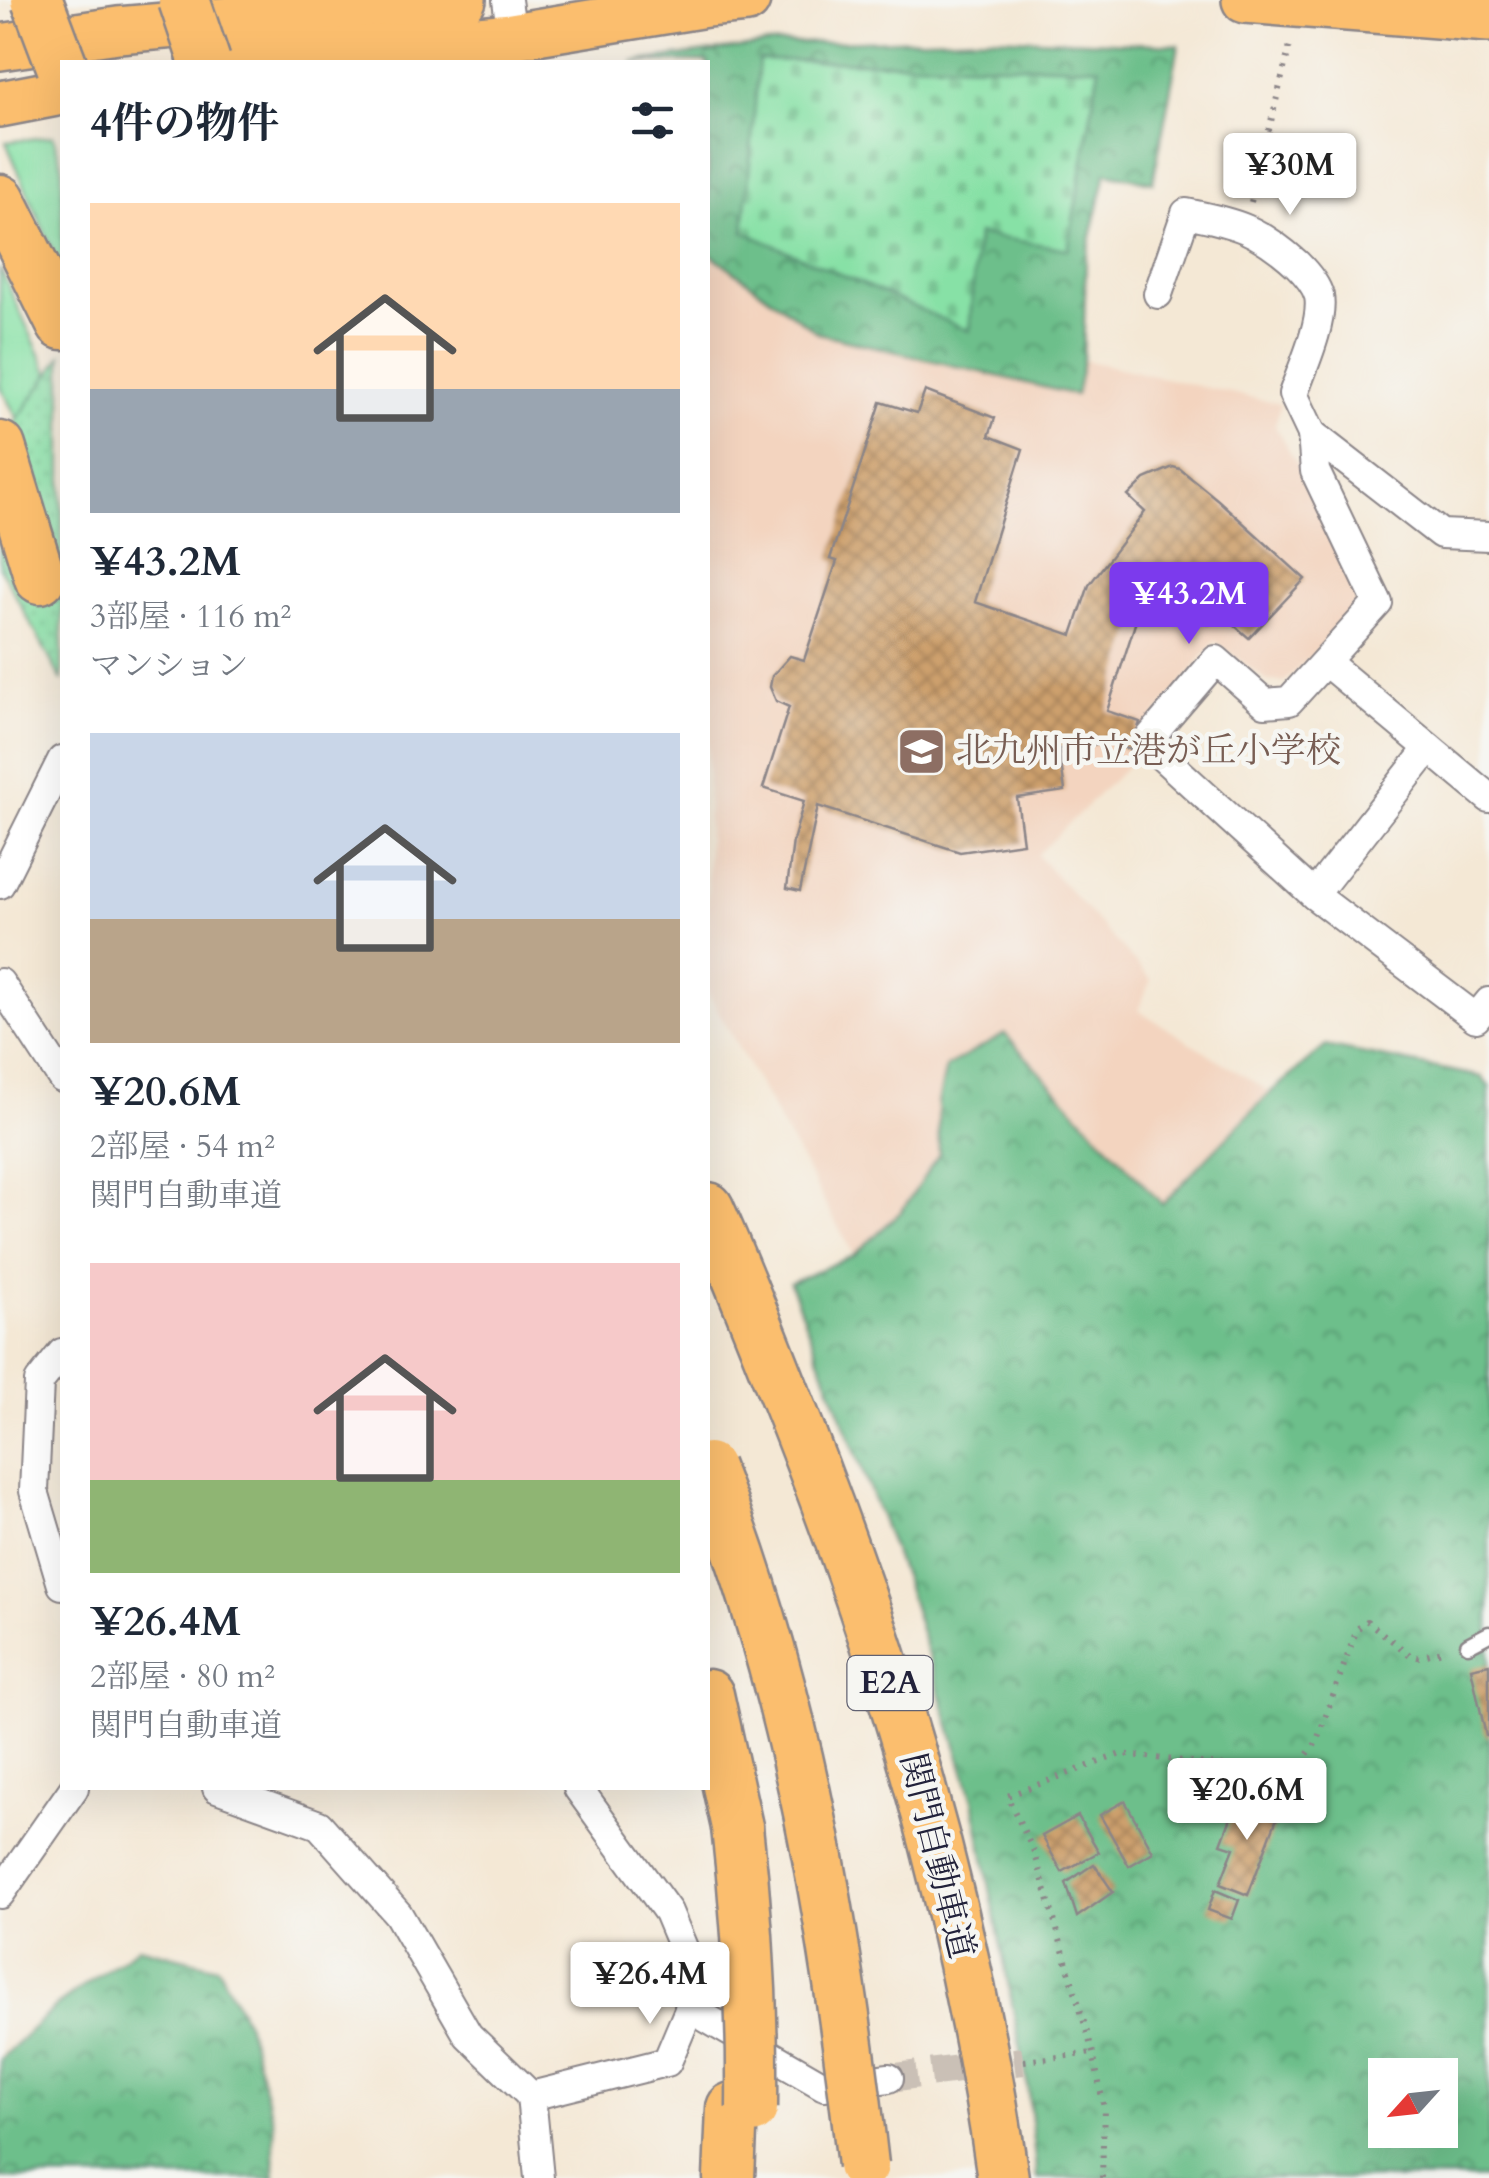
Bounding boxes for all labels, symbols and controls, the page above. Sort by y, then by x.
icon: filters [625,93,680,148]
text: 4件の物件 [90,95,280,152]
pin: ¥30M [1231,133,1349,218]
text: ¥30M [1245,143,1335,187]
icon: home [295,268,475,448]
text: ¥43.2M [90,533,241,590]
pin: ¥43.2M [1108,562,1270,647]
text: ¥43.2M [1131,572,1247,616]
text: 3部屋 · 116 m² [90,595,291,639]
text: マンション [90,644,249,688]
school or university icon: 北九州市立港が丘小学校 [895,725,947,777]
place label: 北九州市立港が丘小学校 [956,727,1341,775]
icon: home [295,798,475,978]
text: ¥20.6M [90,1063,241,1120]
text: 2部屋 · 54 m² [90,1125,275,1169]
text: 関門自動車道 [90,1174,282,1218]
icon: home [295,1328,475,1508]
text: ¥26.4M [90,1593,241,1650]
text: 2部屋 · 80 m² [90,1655,275,1699]
road number: E2A [848,1656,932,1710]
text: 関門自動車道 [90,1704,282,1748]
street label: 関門自動車道 [888,1748,986,1964]
pin: ¥20.6M [1166,1758,1328,1843]
text: ¥20.6M [1189,1768,1305,1812]
pin: ¥26.4M [569,1942,731,2027]
text: ¥26.4M [592,1952,708,1996]
north arrow [1368,2058,1458,2148]
map controls [1368,2058,1458,2148]

